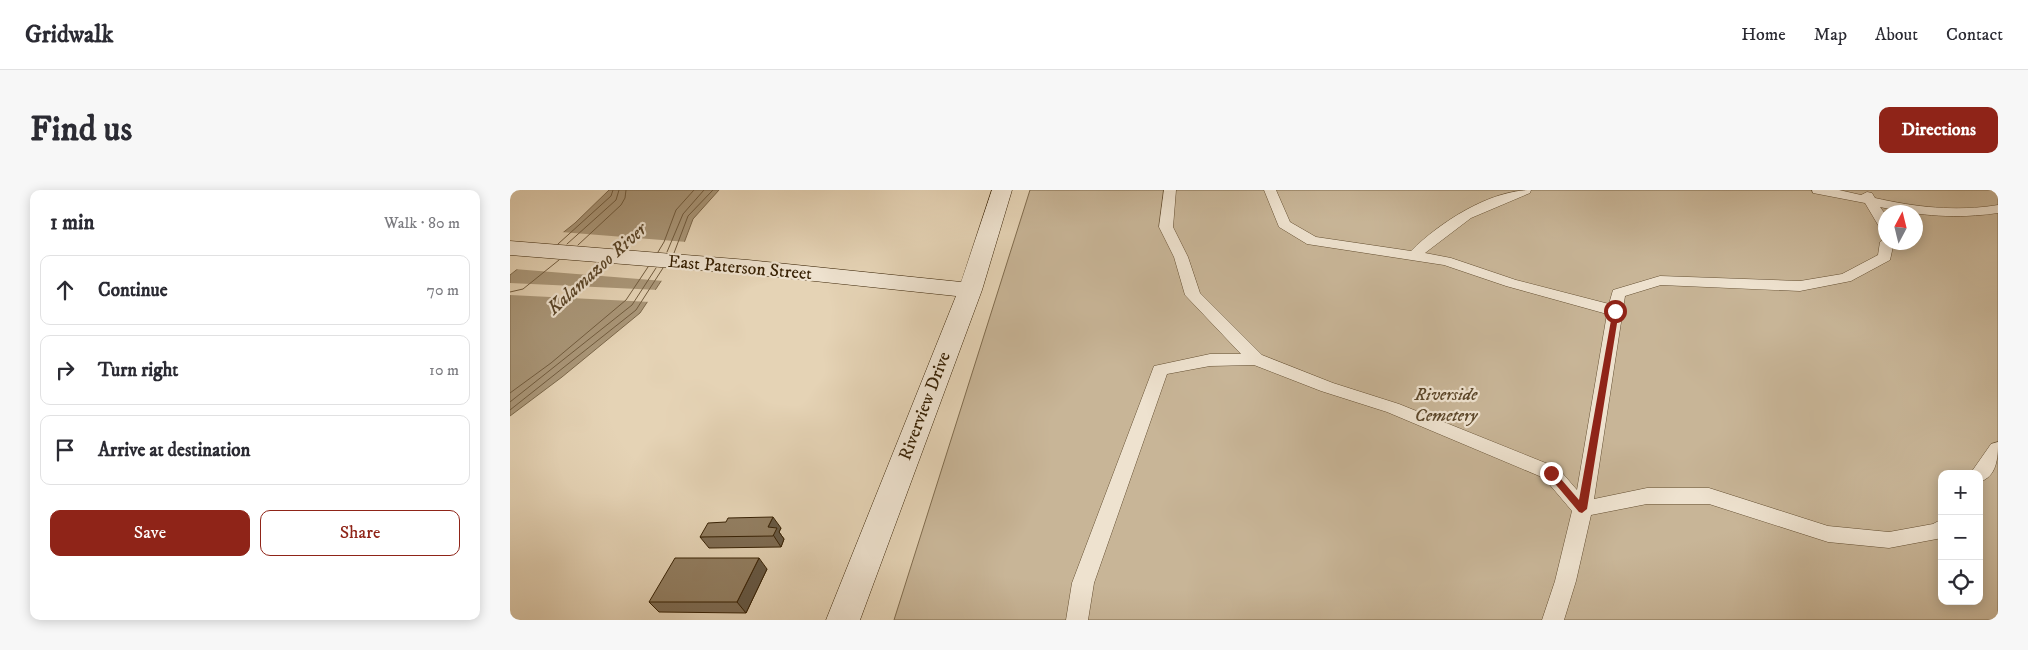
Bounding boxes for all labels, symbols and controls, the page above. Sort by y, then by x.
text: Gridwalk [25,20,113,50]
text: Home [1741,24,1786,46]
text: Map [1814,24,1847,46]
text: About [1875,24,1918,46]
text: Contact [1946,24,2003,46]
button: Directions [1879,107,1998,153]
text: Find us [30,108,132,152]
north arrow [1878,205,1923,250]
text: 1 min [50,210,94,236]
text: Walk · 80 m [384,213,460,233]
water label: Kalamazoo River [542,217,653,320]
street label: East Paterson Street [667,251,813,285]
icon: ahead [51,276,79,304]
text: Continue [98,279,168,302]
text: 70 m [427,280,459,300]
route start [1604,300,1627,323]
street label: Riverview Drive [894,349,956,463]
icon: right [51,356,79,384]
text: Turn right [98,359,178,382]
text: 10 m [429,360,459,380]
park label: Riverside Cemetery [1414,384,1478,427]
icon: arrive [51,436,79,464]
text: Arrive at destination [98,439,250,462]
route end [1540,462,1563,485]
map controls [1938,470,1983,605]
button: + [1938,470,1983,515]
button: Save [50,510,250,556]
button: Share [260,510,460,556]
button: − [1938,515,1983,560]
button: locate [1938,560,1983,605]

